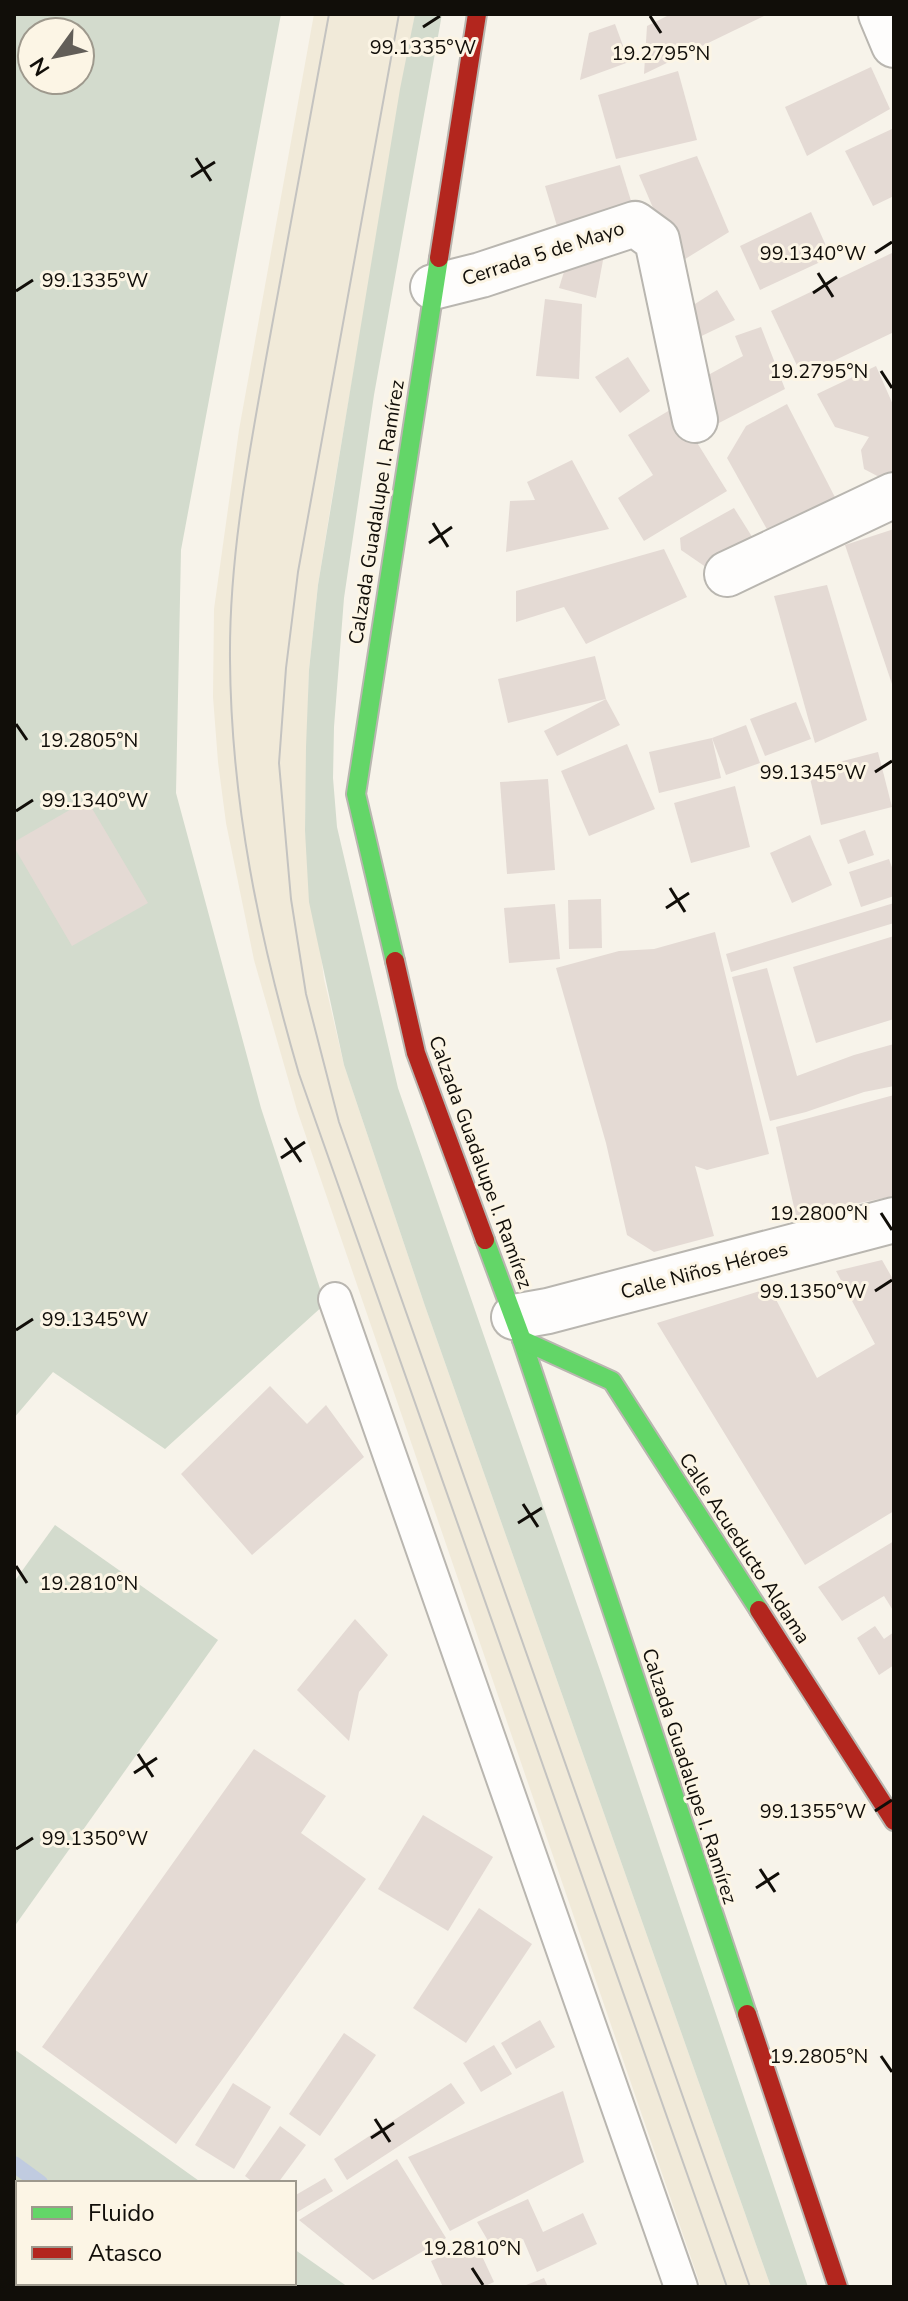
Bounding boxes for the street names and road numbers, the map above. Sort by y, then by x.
street label: Cerrada 5 de Mayo [459,215,628,292]
street label: Calzada Guadalupe I. Ramírez [342,378,411,646]
street label: Calzada Guadalupe I. Ramírez [422,1032,539,1292]
street label: Calle Niños Héroes [617,1235,791,1306]
street label: Calle Acueducto Aldama [673,1448,817,1649]
street label: Calzada Guadalupe I. Ramírez [635,1645,744,1907]

